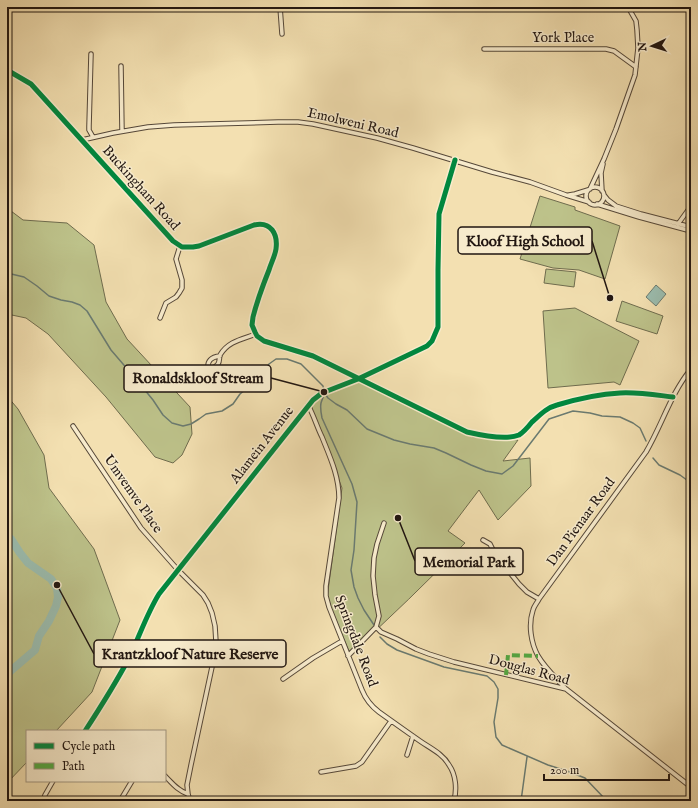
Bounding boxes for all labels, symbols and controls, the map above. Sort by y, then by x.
north arrow [632,26,672,66]
street label: York Place [532,29,595,47]
text: N [636,41,650,53]
street label: Emolweni Road [306,104,401,142]
street label: Buckingham Road [98,142,184,234]
callout: Kloof High School [458,227,592,254]
text: Kloof High School [466,232,585,251]
callout: Ronaldskloof Stream [124,365,271,392]
text: Ronaldskloof Stream [132,369,264,388]
street label: Alamein Avenue [225,402,298,488]
street label: Umvemve Place [99,451,167,537]
street label: Dan Pienaar Road [543,474,620,570]
callout: Memorial Park [415,548,523,575]
text: Memorial Park [423,553,516,572]
street label: Springdale Road [330,592,382,690]
callout: Krantzkloof Nature Reserve [94,640,286,667]
text: Krantzkloof Nature Reserve [102,645,278,664]
street label: Douglas Road [487,651,572,690]
legend [26,730,166,782]
text: Cycle path [62,739,116,755]
scale bar [544,756,669,782]
text: Path [62,759,85,774]
text: 200 m [550,763,579,778]

